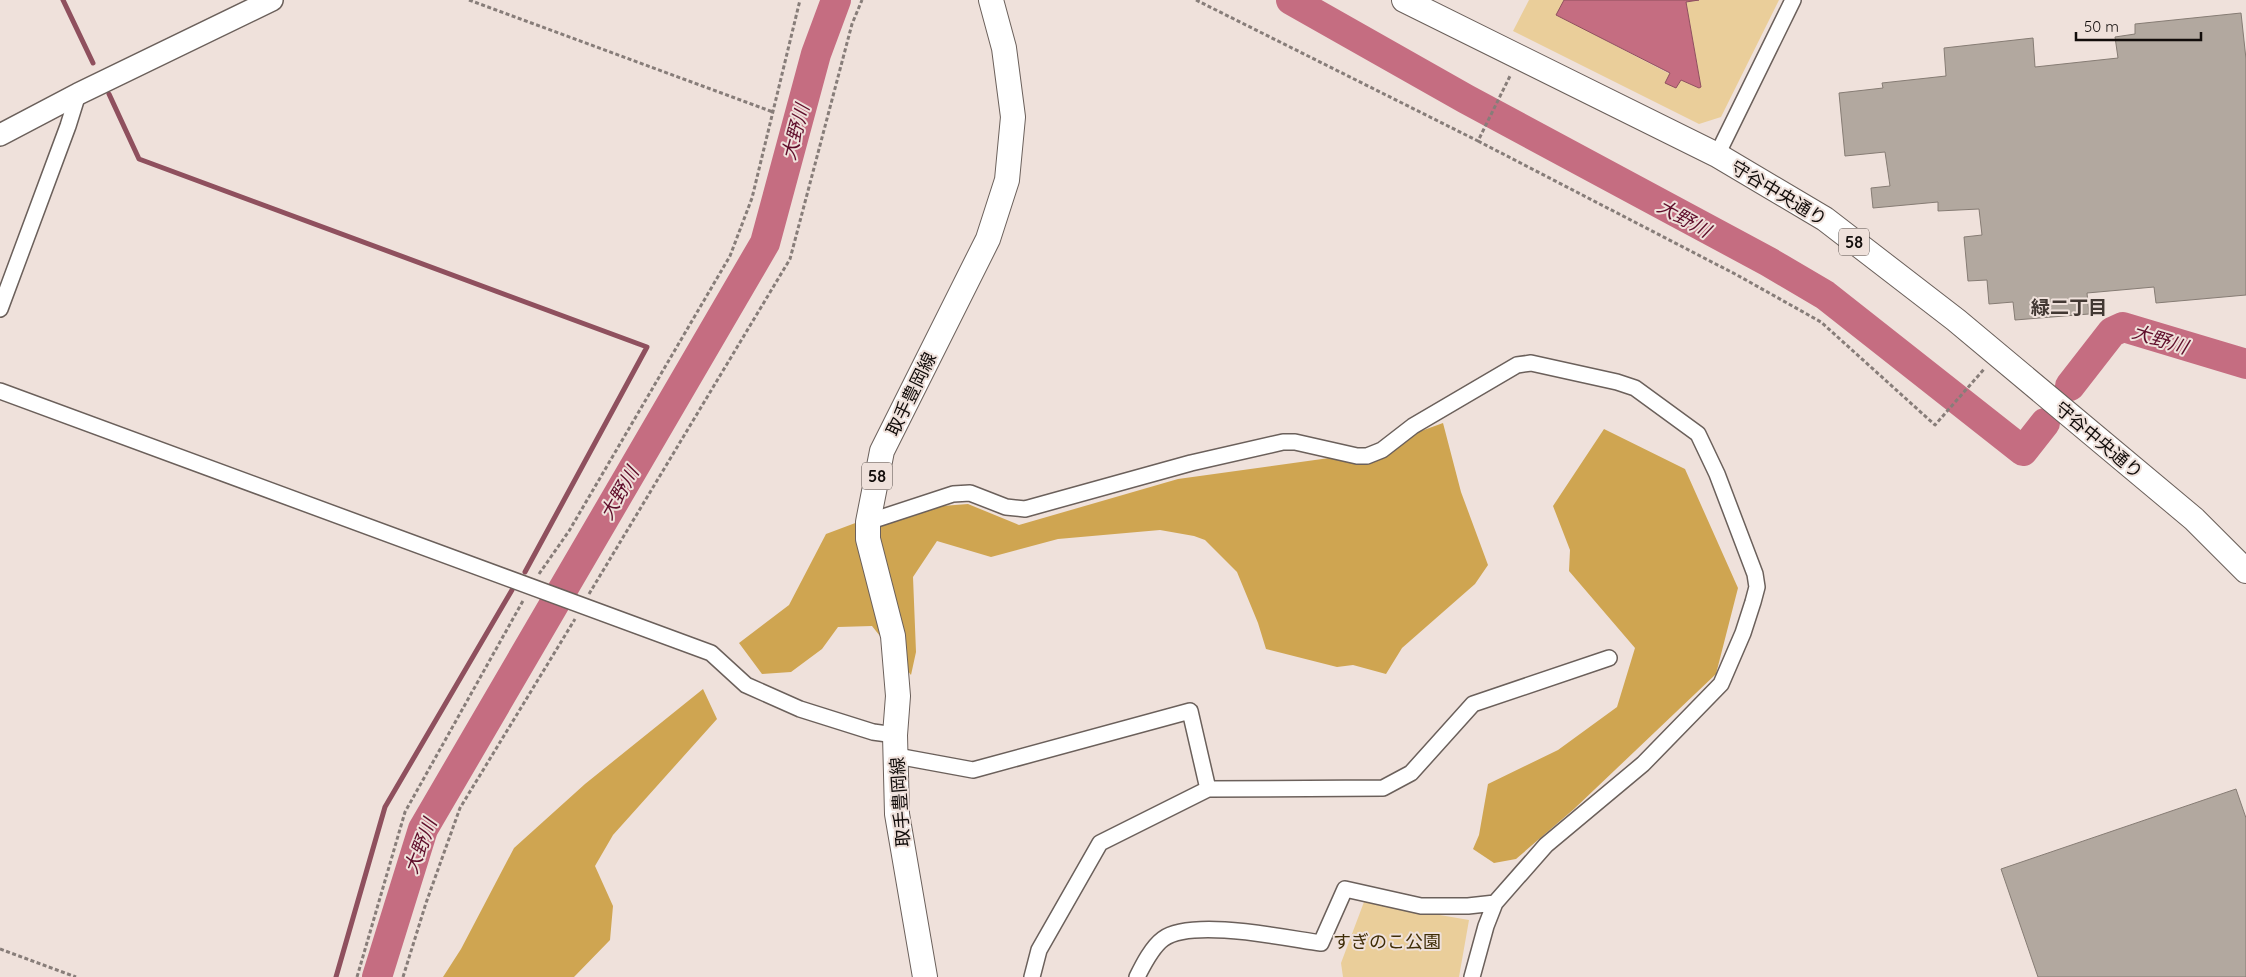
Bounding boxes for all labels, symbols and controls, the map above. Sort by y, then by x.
scale bar [2076,10,2201,42]
text: 50 m [2084,17,2119,36]
water label: 大野川 [776,99,814,163]
street label: 守谷中央通り [1727,155,1831,231]
water label: 大野川 [1653,194,1716,243]
road number: 58 [1839,228,1869,256]
district label: 緑二丁目 [2031,295,2107,319]
water label: 大野川 [2129,319,2193,359]
street label: 取手豊岡線 [881,349,941,439]
street label: 守谷中央通り [2050,396,2148,484]
water label: 大野川 [594,461,645,524]
road number: 58 [862,462,892,490]
street label: 取手豊岡線 [885,756,915,848]
water label: 大野川 [399,813,442,877]
park label: すぎのこ公園 [1333,930,1441,953]

